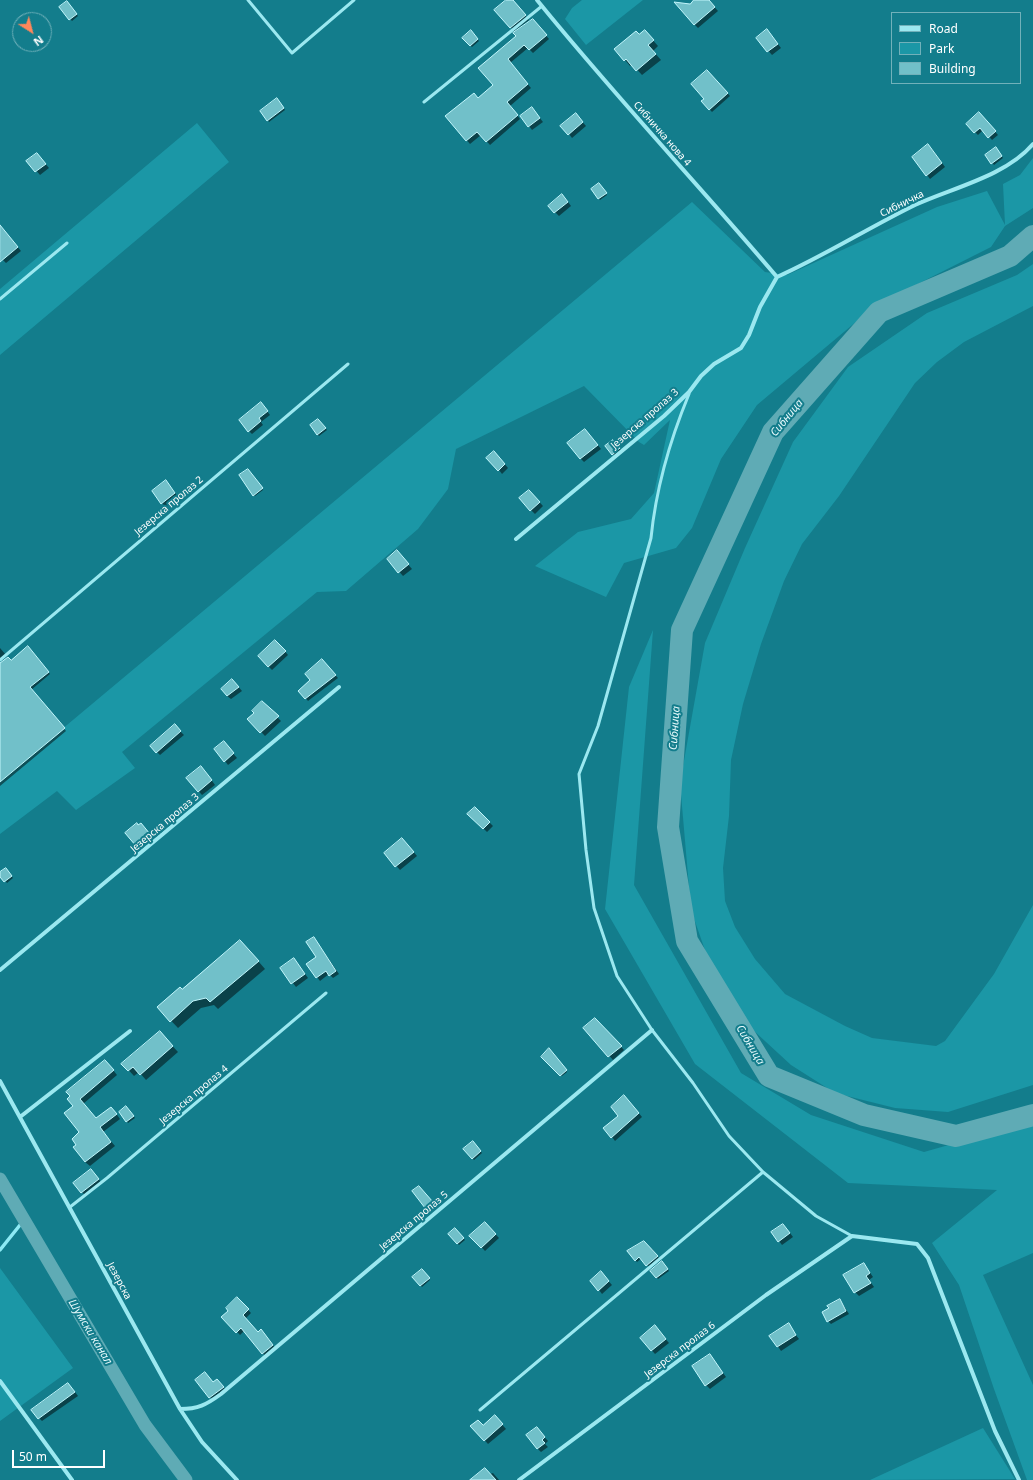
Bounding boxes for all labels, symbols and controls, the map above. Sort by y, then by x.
north arrow [12,12,52,52]
legend [891,12,1021,84]
text: Road [929,20,958,37]
text: N [31,33,47,50]
text: Park [929,40,954,57]
text: Building [929,60,976,77]
street label: Сибничка нова 4 [631,99,693,169]
street label: Сибничка [878,188,926,220]
street label: Језерска пролаз 3 [609,386,681,452]
water label: Сибница [768,397,806,439]
street label: Језерска пролаз 2 [132,474,206,538]
water label: Сибница [667,706,683,750]
street label: Језерска пролаз 3 [128,791,202,855]
water label: Сибница [733,1023,767,1067]
street label: Језерска пролаз 4 [157,1063,231,1127]
street label: Језерска пролаз 5 [377,1189,451,1253]
street label: Језерска [104,1260,134,1302]
water label: Шумски канал [65,1297,115,1367]
street label: Језерска пролаз 6 [642,1319,718,1381]
scale bar [14,1442,107,1468]
text: 50 m [19,1448,47,1465]

